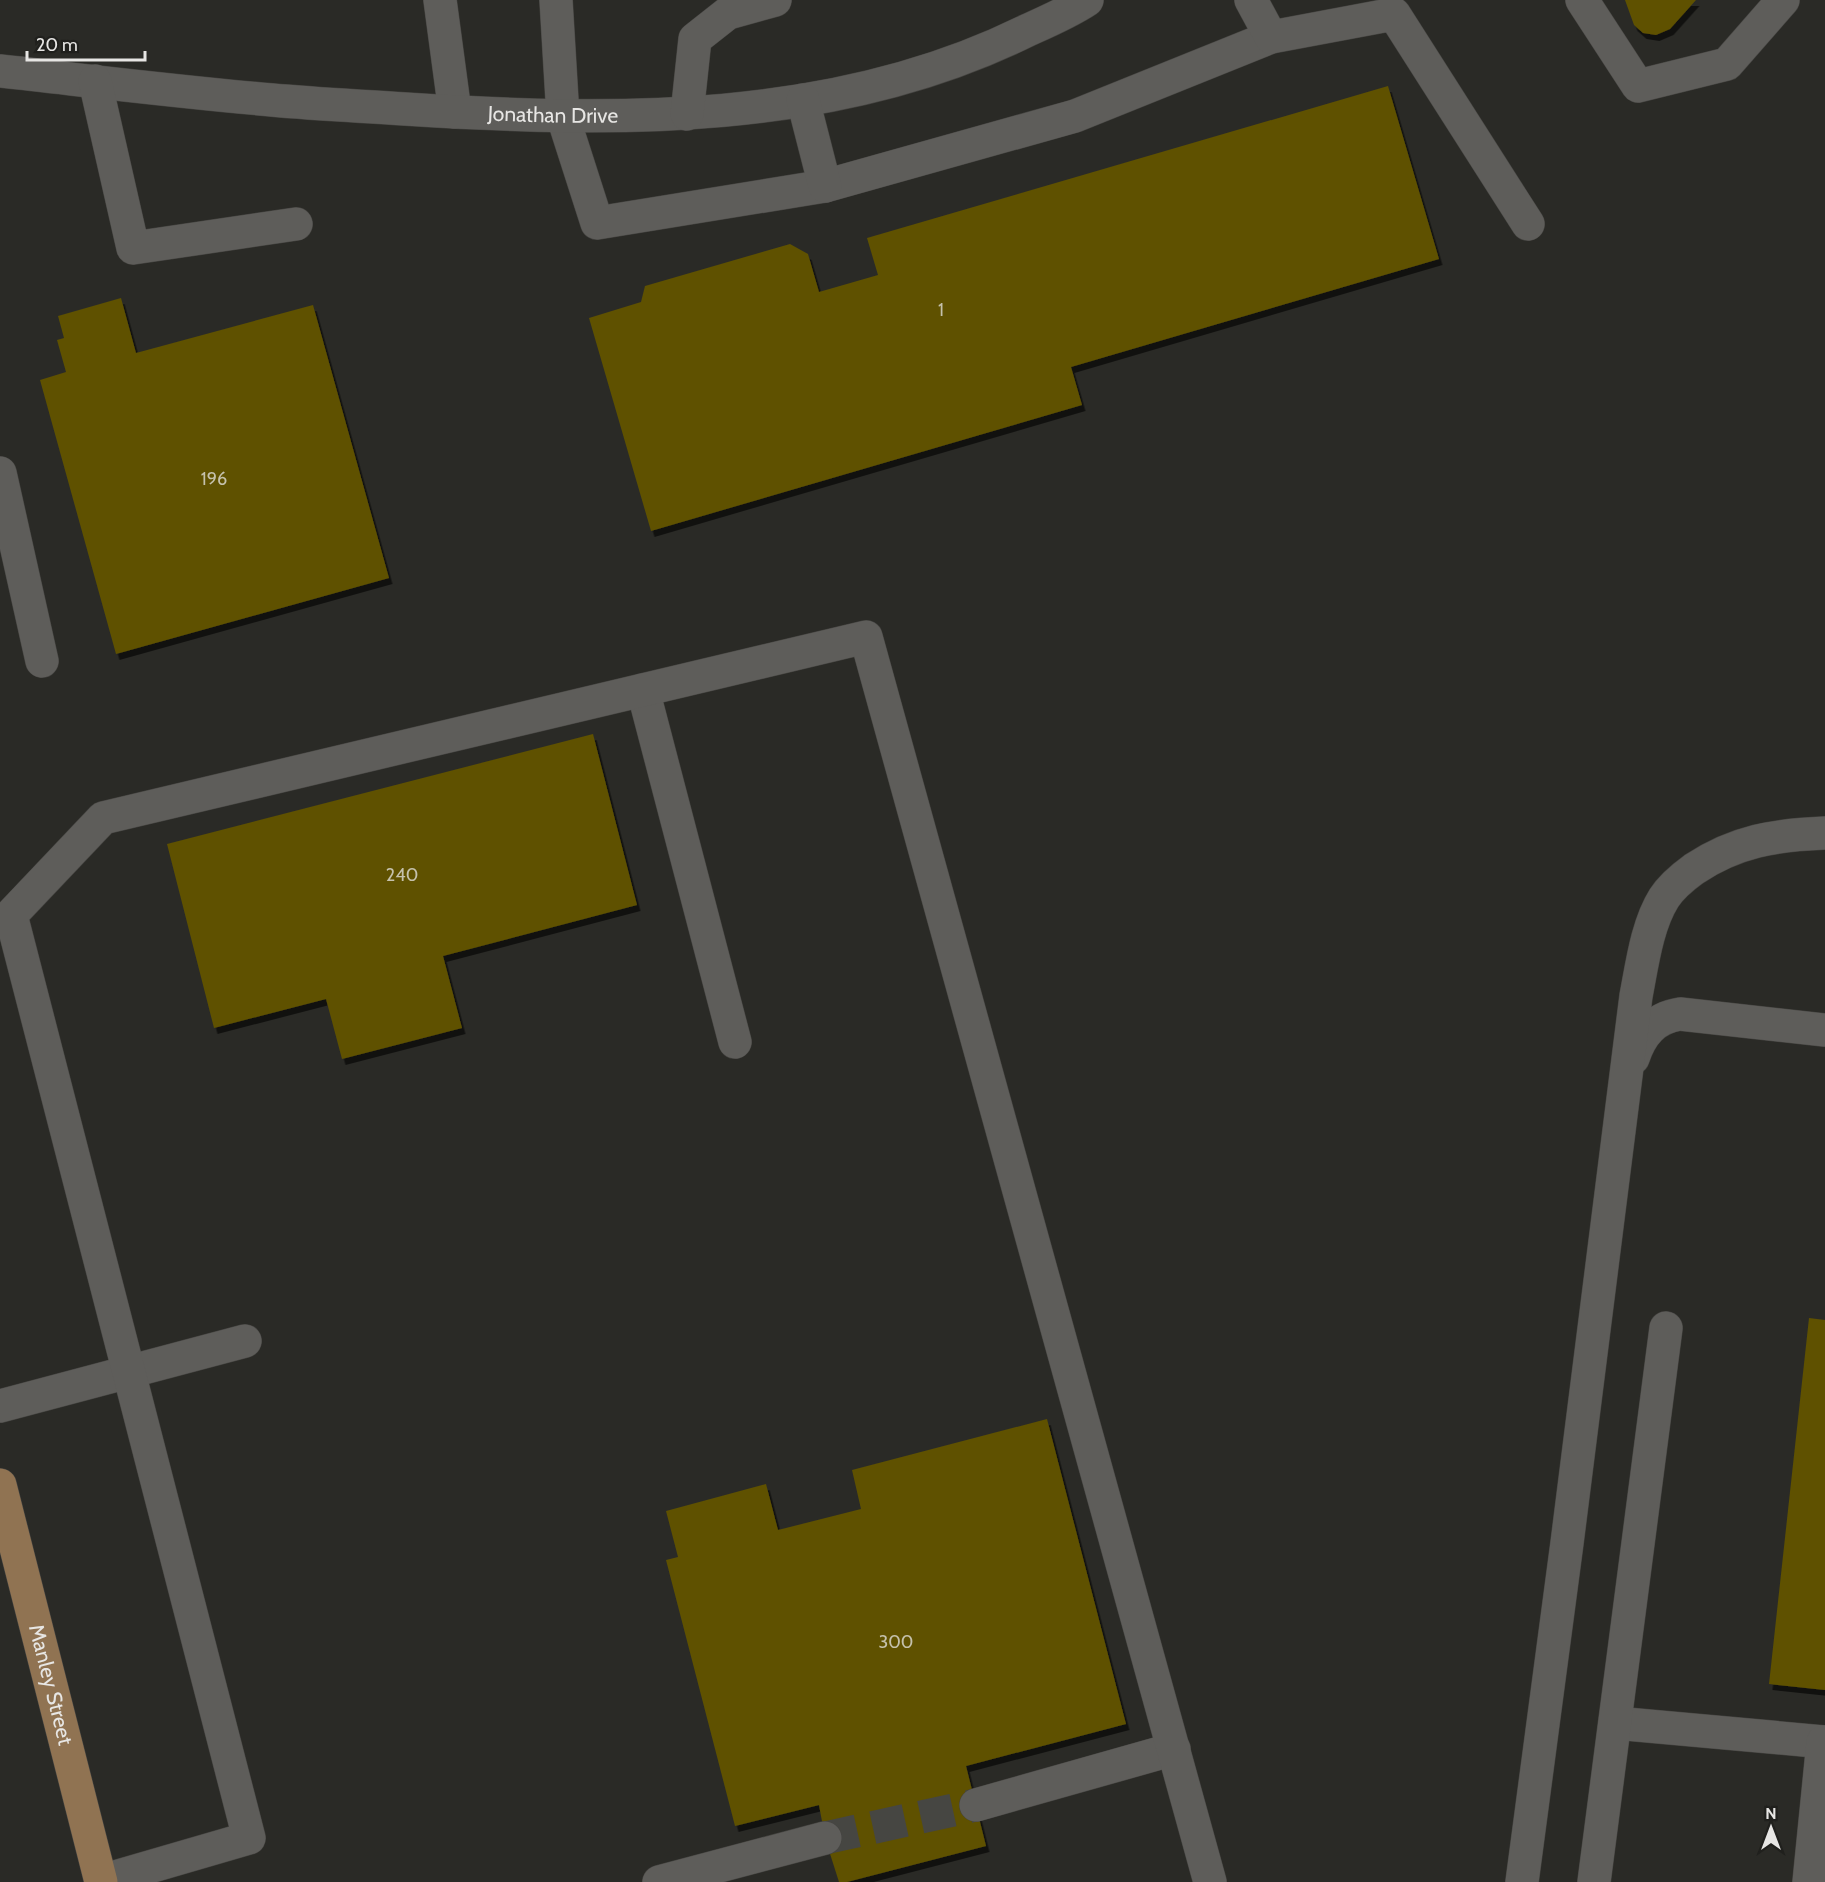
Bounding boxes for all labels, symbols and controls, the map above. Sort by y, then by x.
scale bar [27,24,146,62]
text: 20 m [36,34,78,56]
street label: Jonathan Drive [486,100,619,128]
house number: 1 [938,299,944,321]
house number: 196 [201,468,227,490]
house number: 240 [386,864,418,886]
street label: Manley Street [24,1622,79,1748]
house number: 300 [879,1631,913,1653]
north arrow [1741,1798,1801,1858]
text: N [1765,1804,1777,1823]

